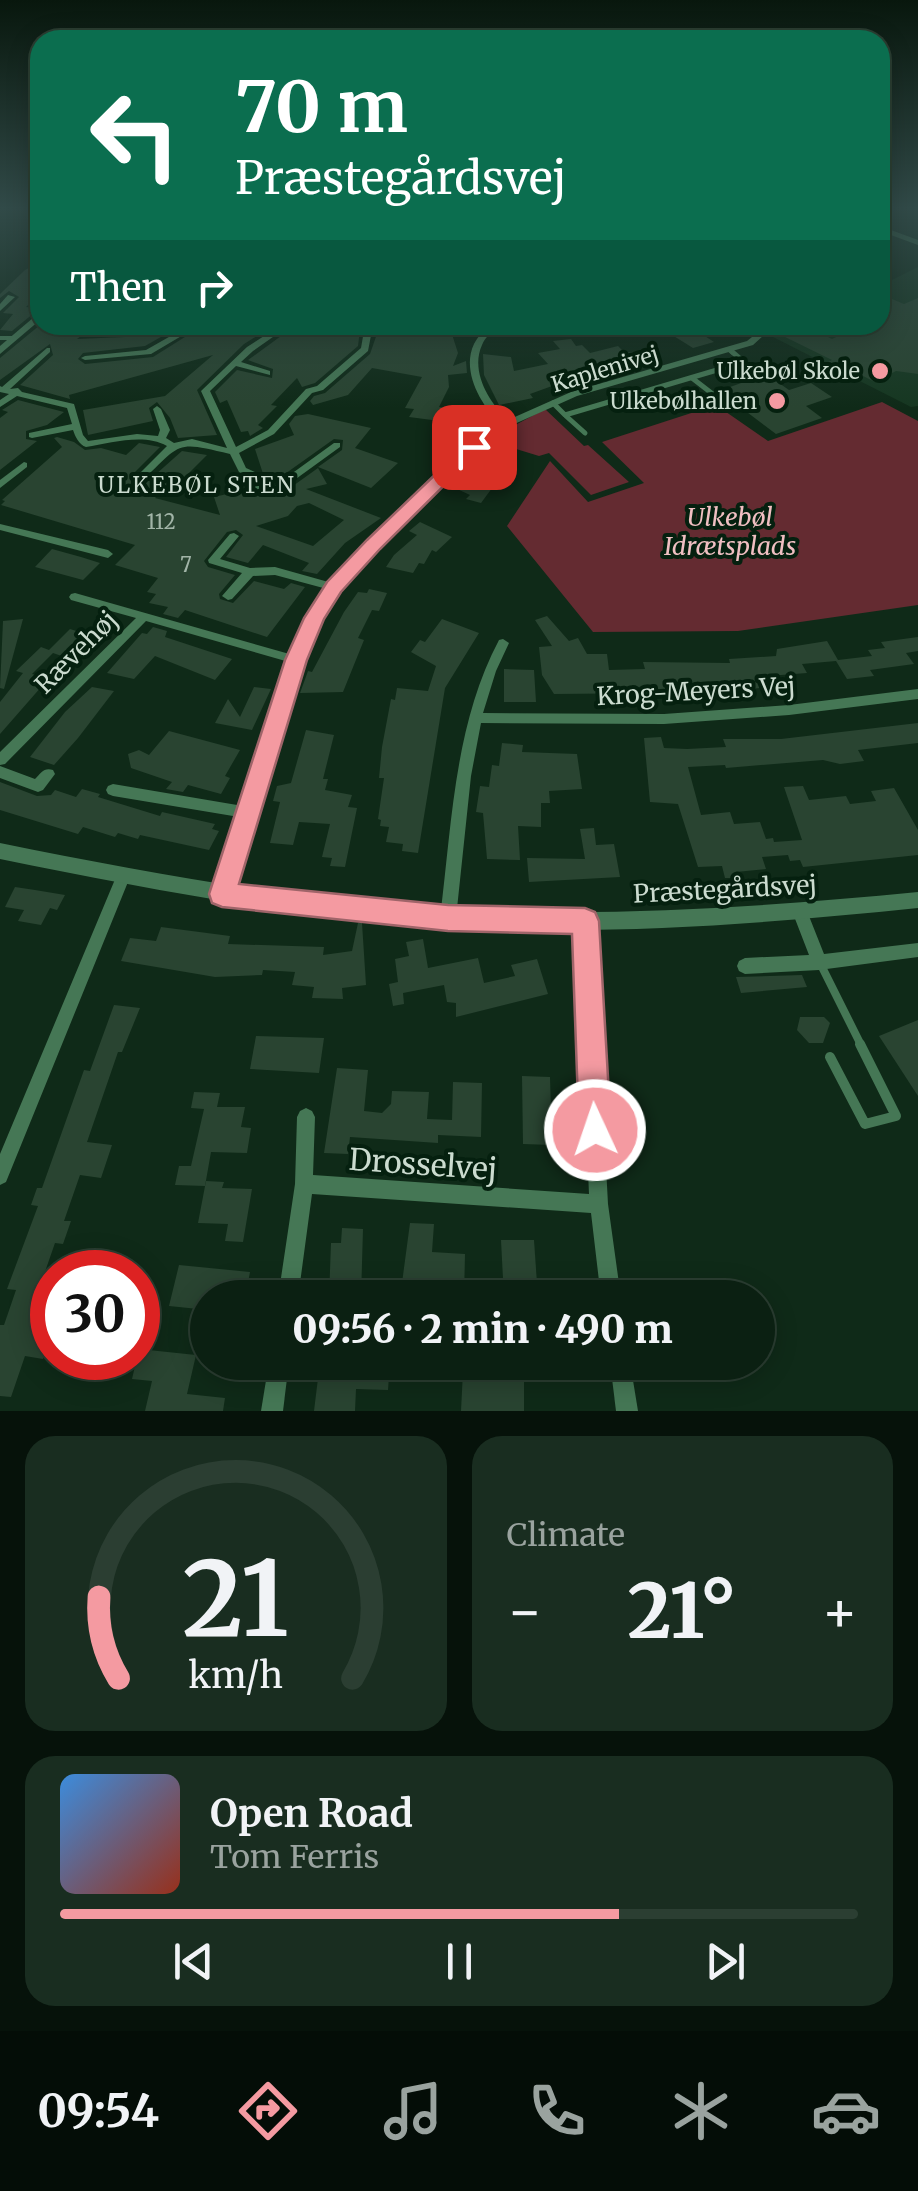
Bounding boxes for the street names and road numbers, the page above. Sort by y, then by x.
street label: Kaplenivej [548,339,662,399]
street label: Rævehøj [28,604,124,700]
street label: Krog-Meyers Vej [596,670,796,712]
street label: Præstegårdsvej [632,868,818,910]
street label: Drosselvej [348,1140,498,1188]

